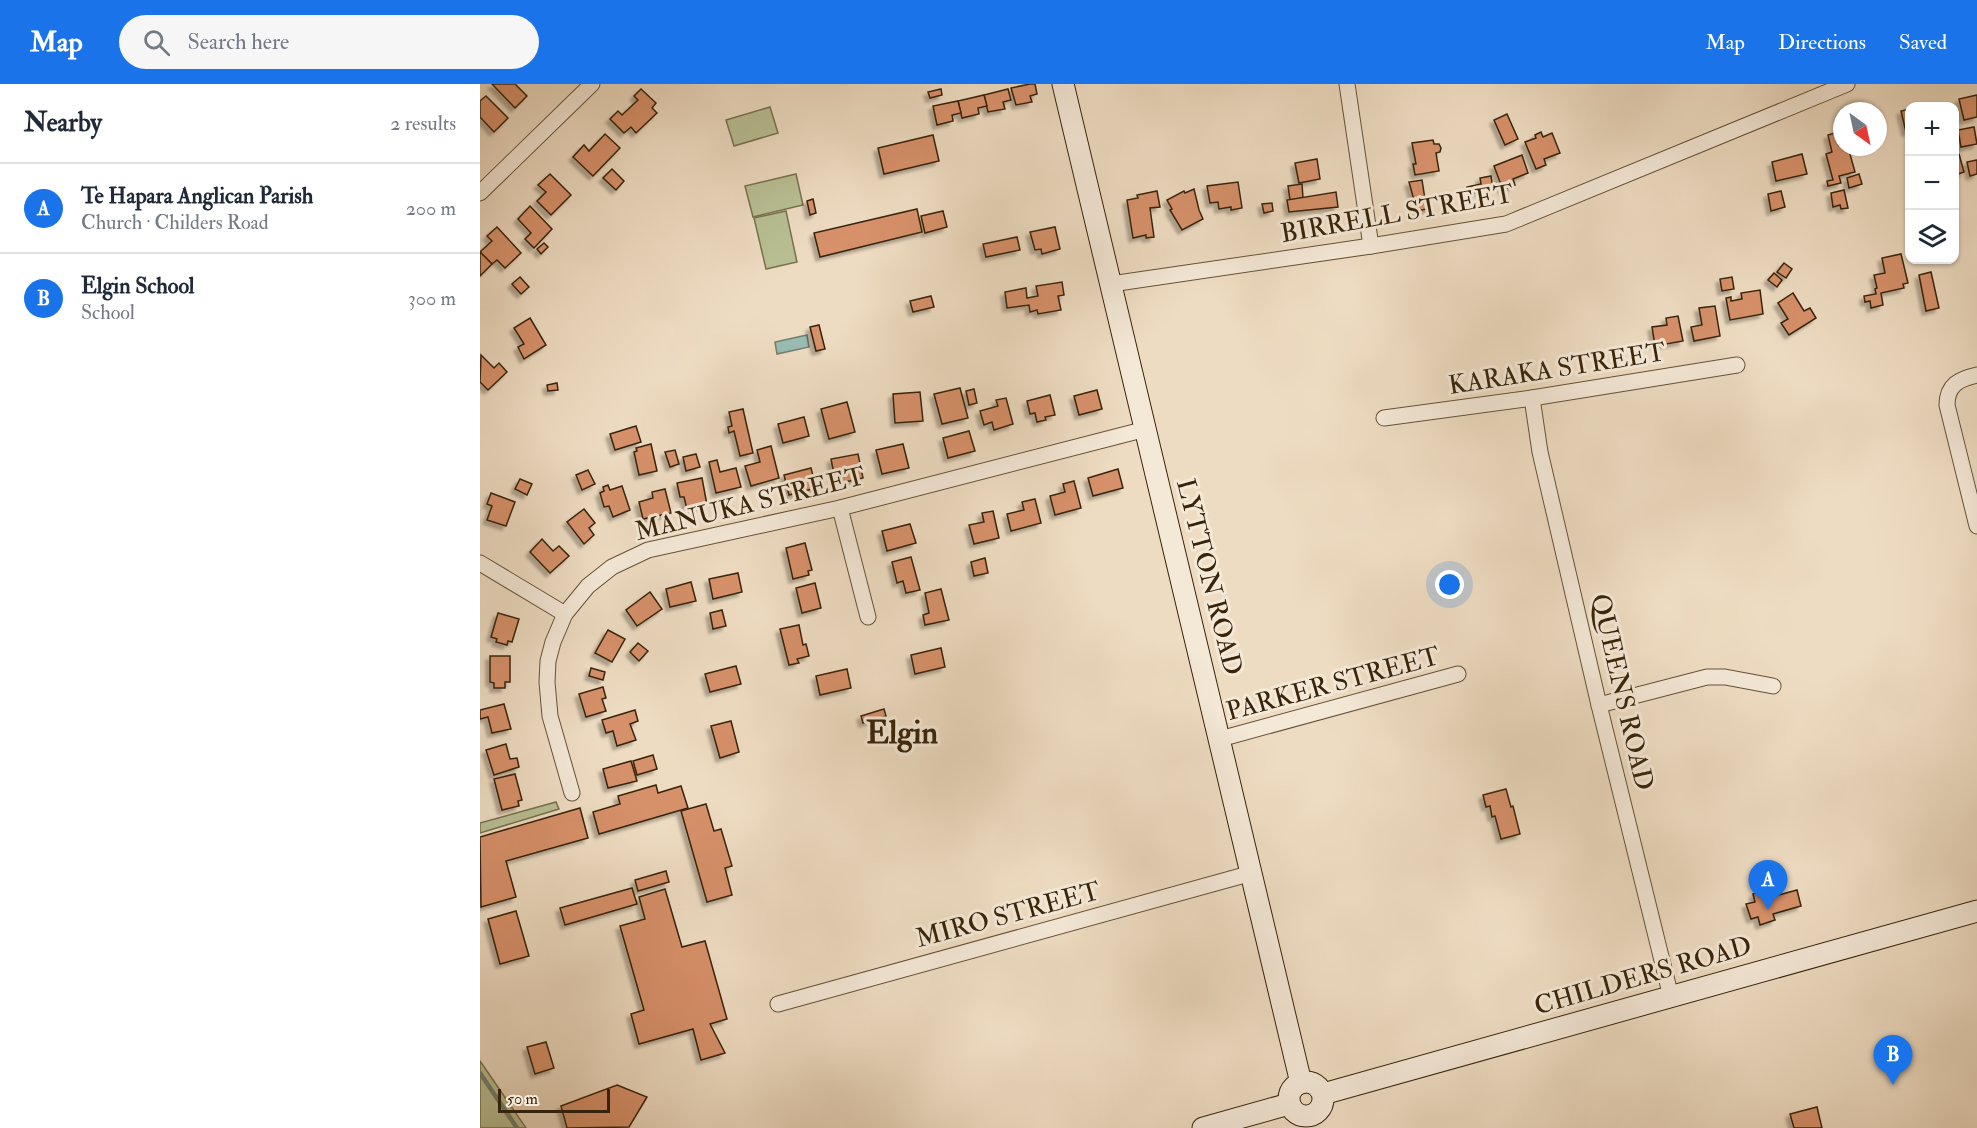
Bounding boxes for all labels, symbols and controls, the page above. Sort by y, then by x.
search box [119,15,539,69]
text: Map [30,25,83,60]
icon: search [140,26,173,59]
text: Search here [188,28,289,56]
text: Map [1705,29,1745,56]
text: Directions [1778,29,1866,56]
text: Saved [1899,29,1947,56]
north arrow [1833,102,1887,156]
map controls [1905,102,1959,264]
button: + [1905,102,1959,156]
text: Nearby [24,107,102,139]
text: 2 results [390,111,456,136]
button: − [1905,156,1959,210]
street label: BIRRELL STREET [1278,178,1516,250]
text: Te Hapara Anglican Parish [81,182,313,210]
text: A [37,196,50,221]
text: 200 m [406,196,456,221]
text: Church · Childers Road [81,210,269,235]
button: layers [1905,210,1959,264]
text: Elgin School [81,272,195,300]
text: B [37,286,50,311]
text: 300 m [408,286,456,311]
text: School [81,300,135,325]
street label: KARAKA STREET [1446,336,1668,402]
street label: MANUKA STREET [632,460,868,548]
street label: LYTTON ROAD [1169,475,1249,679]
your location [1435,570,1464,599]
street label: QUEENS ROAD [1584,591,1660,793]
street label: PARKER STREET [1223,640,1443,728]
district label: Elgin [866,713,939,753]
pin: A [1748,860,1788,910]
street label: MIRO STREET [912,875,1104,955]
street label: CHILDERS ROAD [1531,930,1755,1022]
pin: B [1874,1036,1912,1085]
scale bar [498,1086,610,1114]
text: 50 m [507,1089,538,1109]

